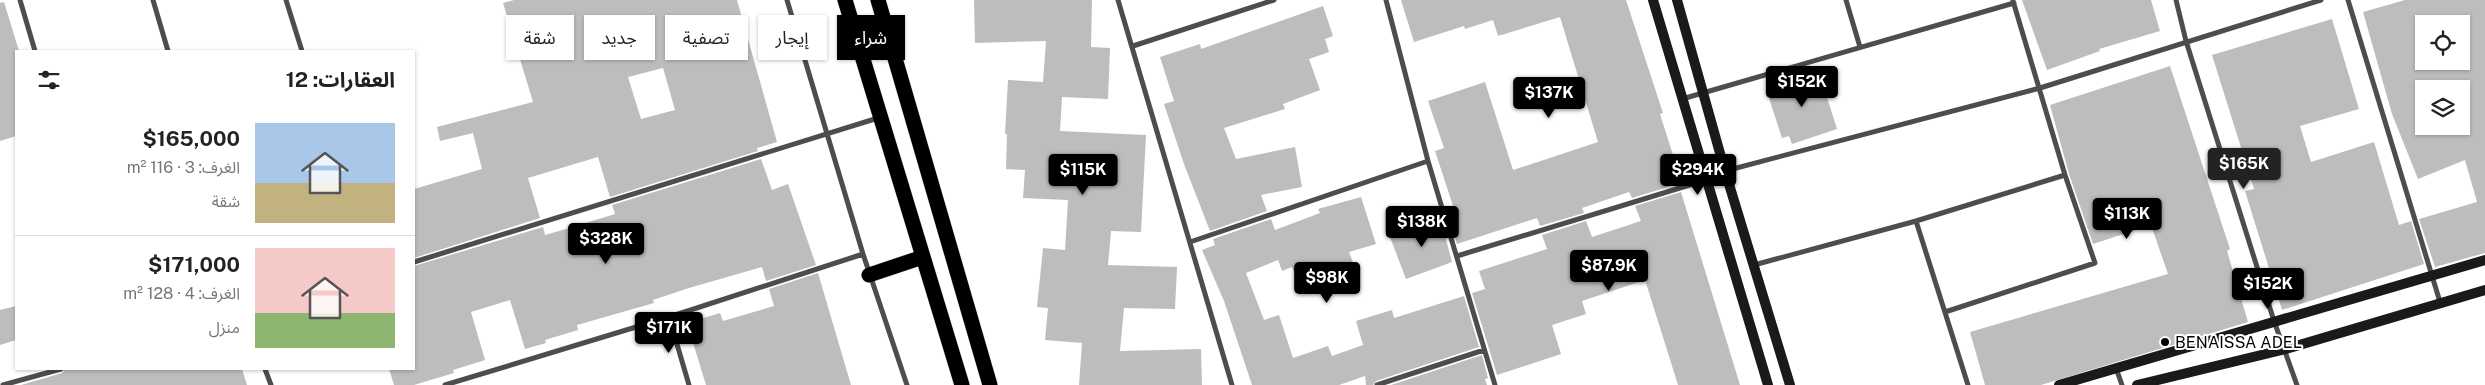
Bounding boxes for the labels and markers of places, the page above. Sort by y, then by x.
pin: $152K [1767,66,1837,108]
pin: $137K [1514,76,1584,119]
pin: $165K [2209,148,2279,190]
pin: $115K [1048,154,1118,196]
pin: $294K [1663,154,1733,196]
pin: $113K [2092,198,2162,240]
pin: $138K [1387,206,1457,248]
pin: $328K [571,222,641,265]
pin: $87.9K [1568,250,1650,292]
pin: $98K [1297,262,1357,304]
pin: $152K [2233,268,2303,310]
pin: $171K [634,312,704,354]
place label: BENAISSA ADEL [2175,333,2302,352]
marker: BENAISSA ADEL [2159,336,2171,348]

